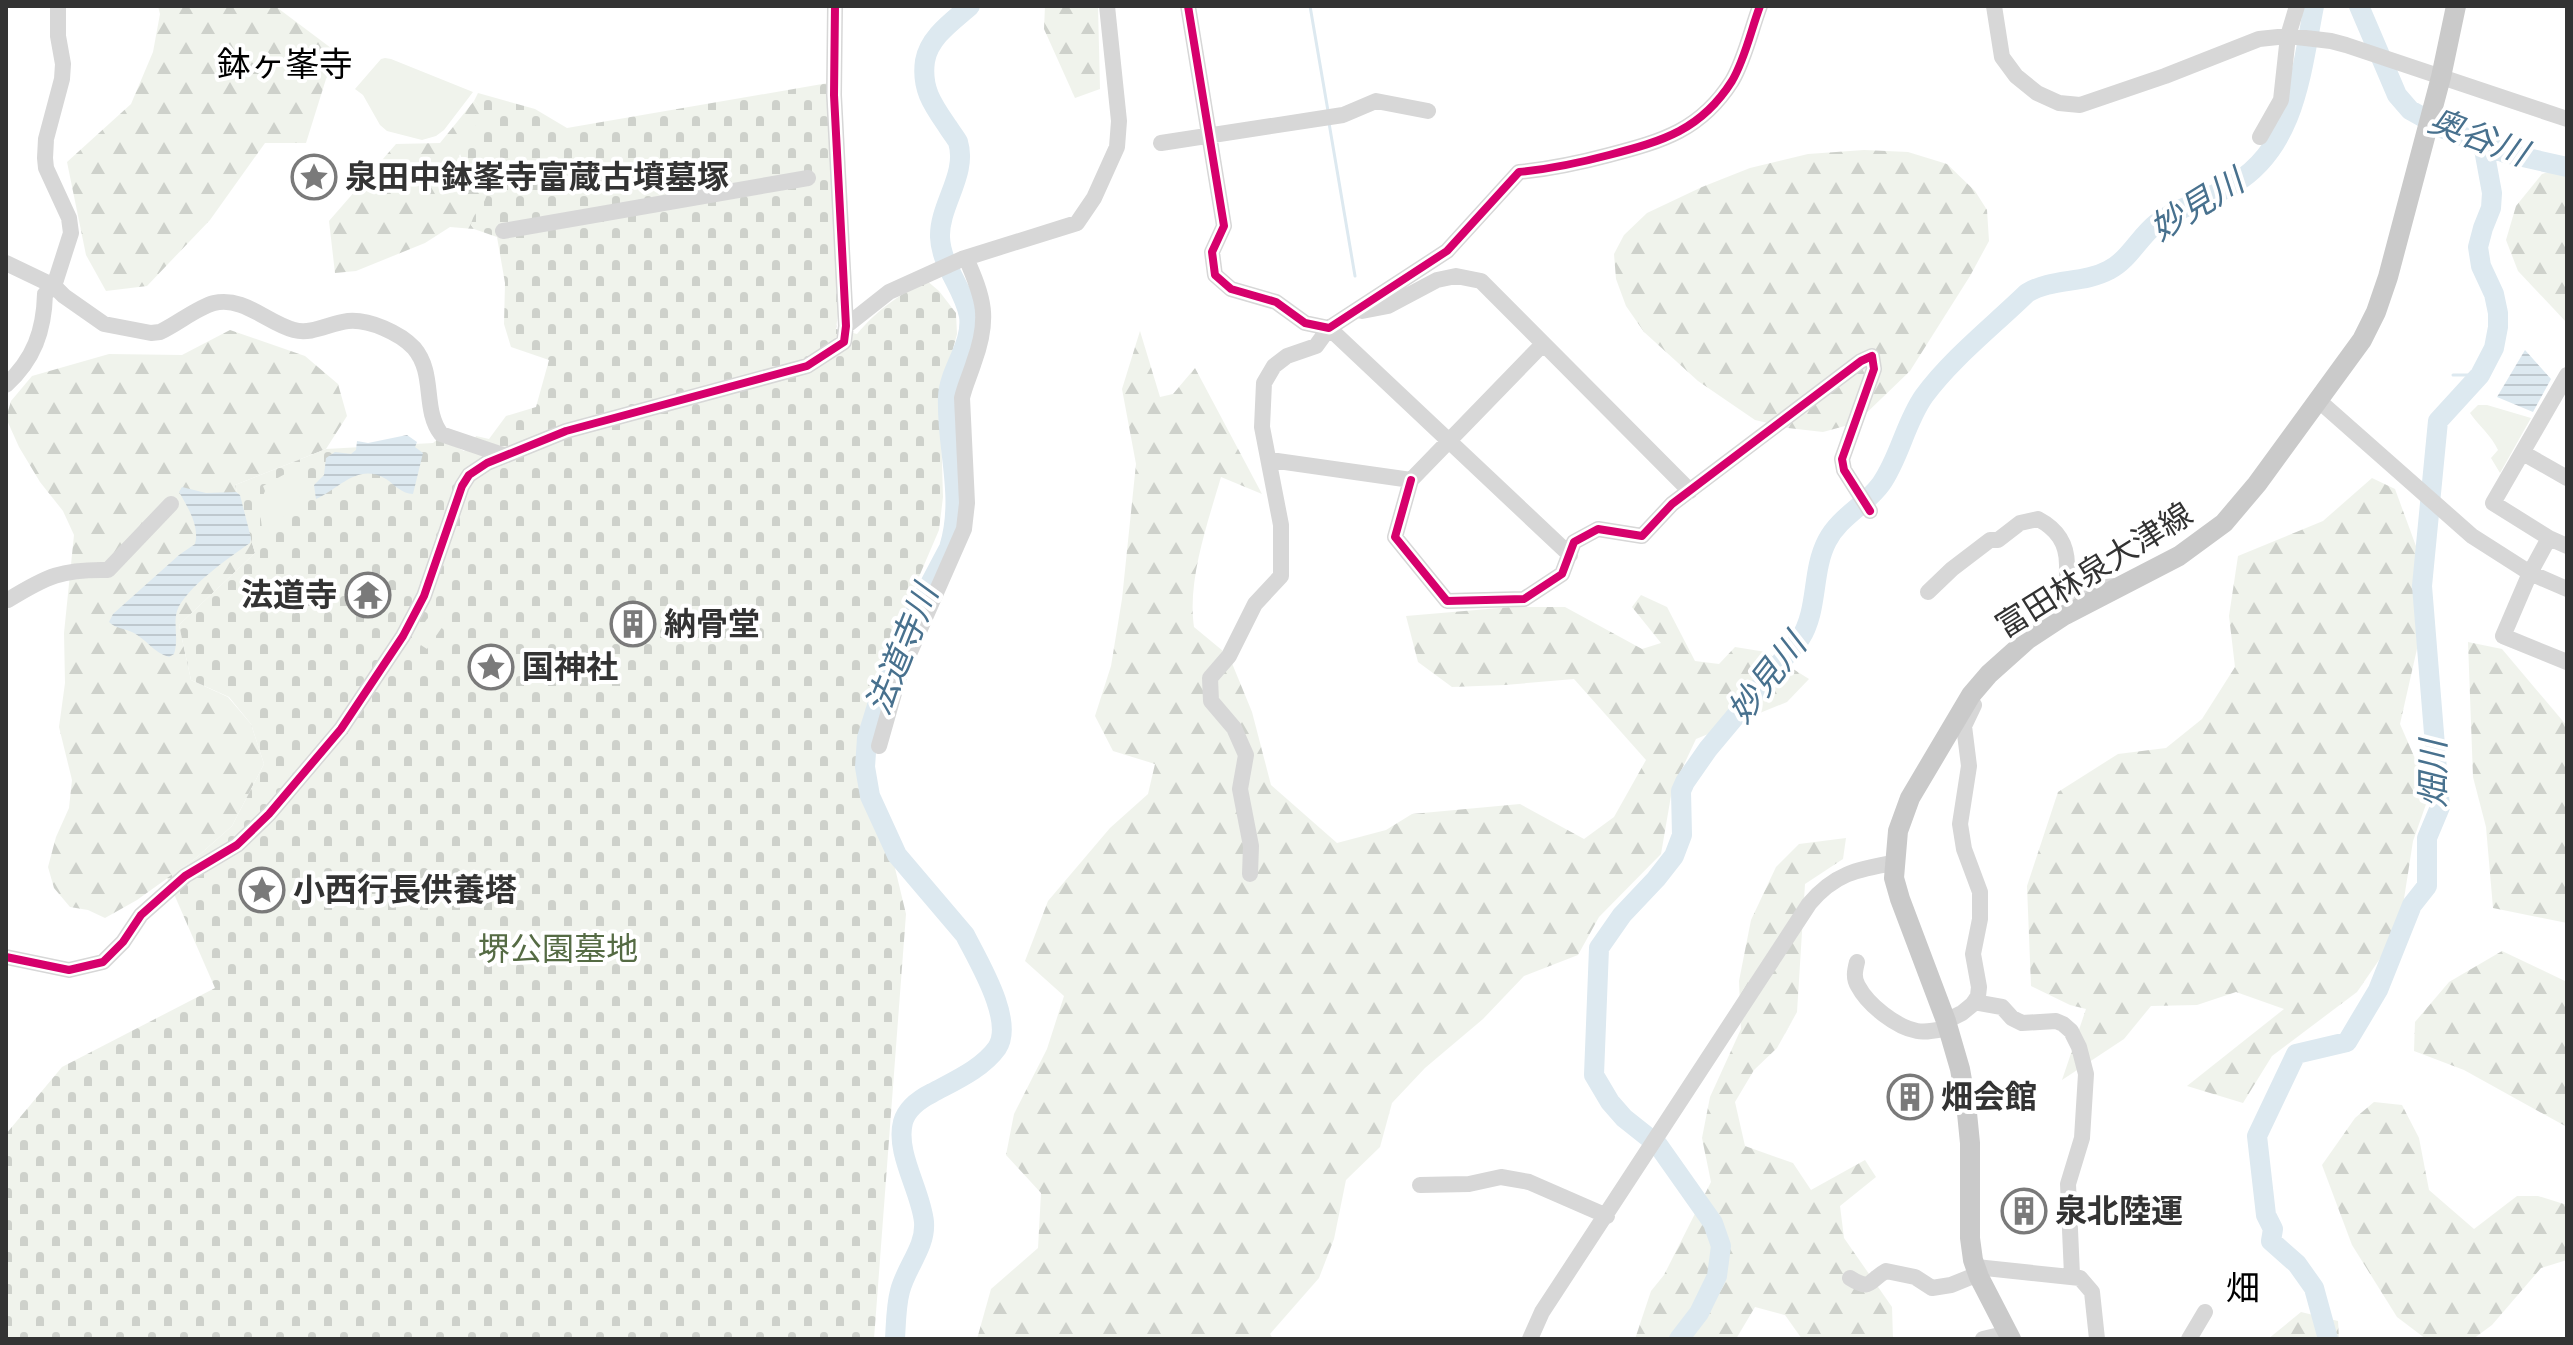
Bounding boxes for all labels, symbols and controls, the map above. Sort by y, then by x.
district label: 鉢ヶ峯寺 [217,40,353,89]
water label: 奥谷川 [2422,96,2537,179]
place icon: 泉田中鉢峯寺富蔵古墳墓塚 [290,153,338,201]
place label: 泉田中鉢峯寺富蔵古墳墓塚 [345,154,729,200]
water label: 妙見川 [2141,156,2256,253]
street label: 富田林泉大津線 [1987,491,2201,649]
temple icon: 法道寺 [344,571,392,619]
place label: 法道寺 [241,572,337,618]
water label: 法道寺川 [854,575,951,722]
building icon: 納骨堂 [609,600,657,648]
place label: 納骨堂 [664,601,760,647]
water label: 妙見川 [1716,620,1820,733]
place icon: 国神社 [467,643,515,691]
place label: 国神社 [522,644,618,690]
water label: 畑川 [2409,737,2458,808]
place icon: 小西行長供養塔 [238,866,286,914]
place label: 小西行長供養塔 [293,867,517,913]
park label: 堺公園墓地 [478,926,638,972]
building icon: 畑会館 [1886,1073,1934,1121]
place label: 畑会館 [1941,1074,2037,1120]
building icon: 泉北陸運 [2000,1187,2048,1235]
place label: 泉北陸運 [2055,1188,2183,1234]
district label: 畑 [2226,1264,2260,1313]

